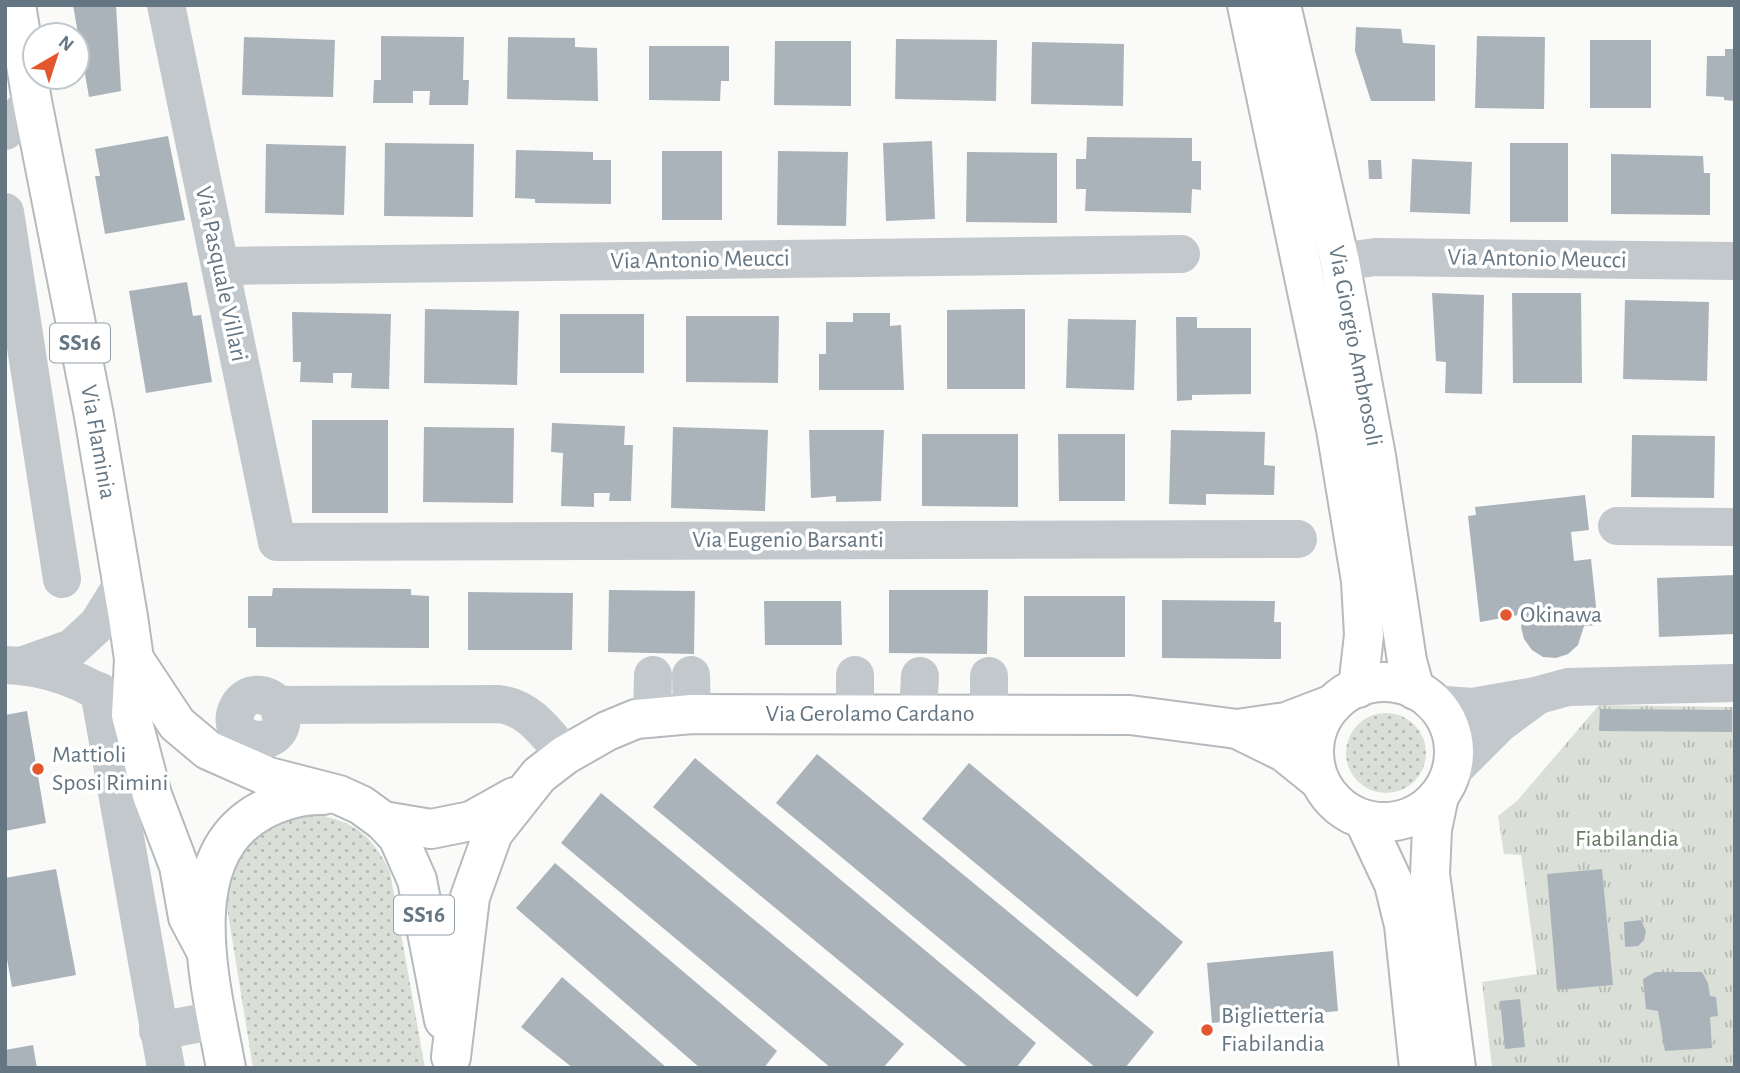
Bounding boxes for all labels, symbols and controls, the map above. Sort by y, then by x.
north arrow [21,21,91,91]
text: N [55,32,77,55]
street label: Via Pasquale Villari [191,184,251,364]
street label: Via Giorgio Ambrosoli [1324,244,1386,448]
street label: Via Antonio Meucci [1447,245,1627,273]
street label: Via Antonio Meucci [610,246,790,274]
road number: SS16 [50,324,110,362]
street label: Via Flaminia [76,383,120,501]
street label: Via Eugenio Barsanti [692,528,884,552]
place label: Okinawa [1520,603,1602,627]
marker: Okinawa [1498,607,1514,623]
street label: Via Gerolamo Cardano [765,702,975,726]
place label: Mattioli Sposi Rimini [52,743,168,795]
marker: Mattioli Sposi Rimini [30,761,46,777]
park label: Fiabilandia [1575,827,1679,851]
road number: SS16 [394,896,454,934]
place label: Biglietteria Fiabilandia [1221,1004,1325,1056]
marker: Biglietteria Fiabilandia [1199,1022,1215,1038]

